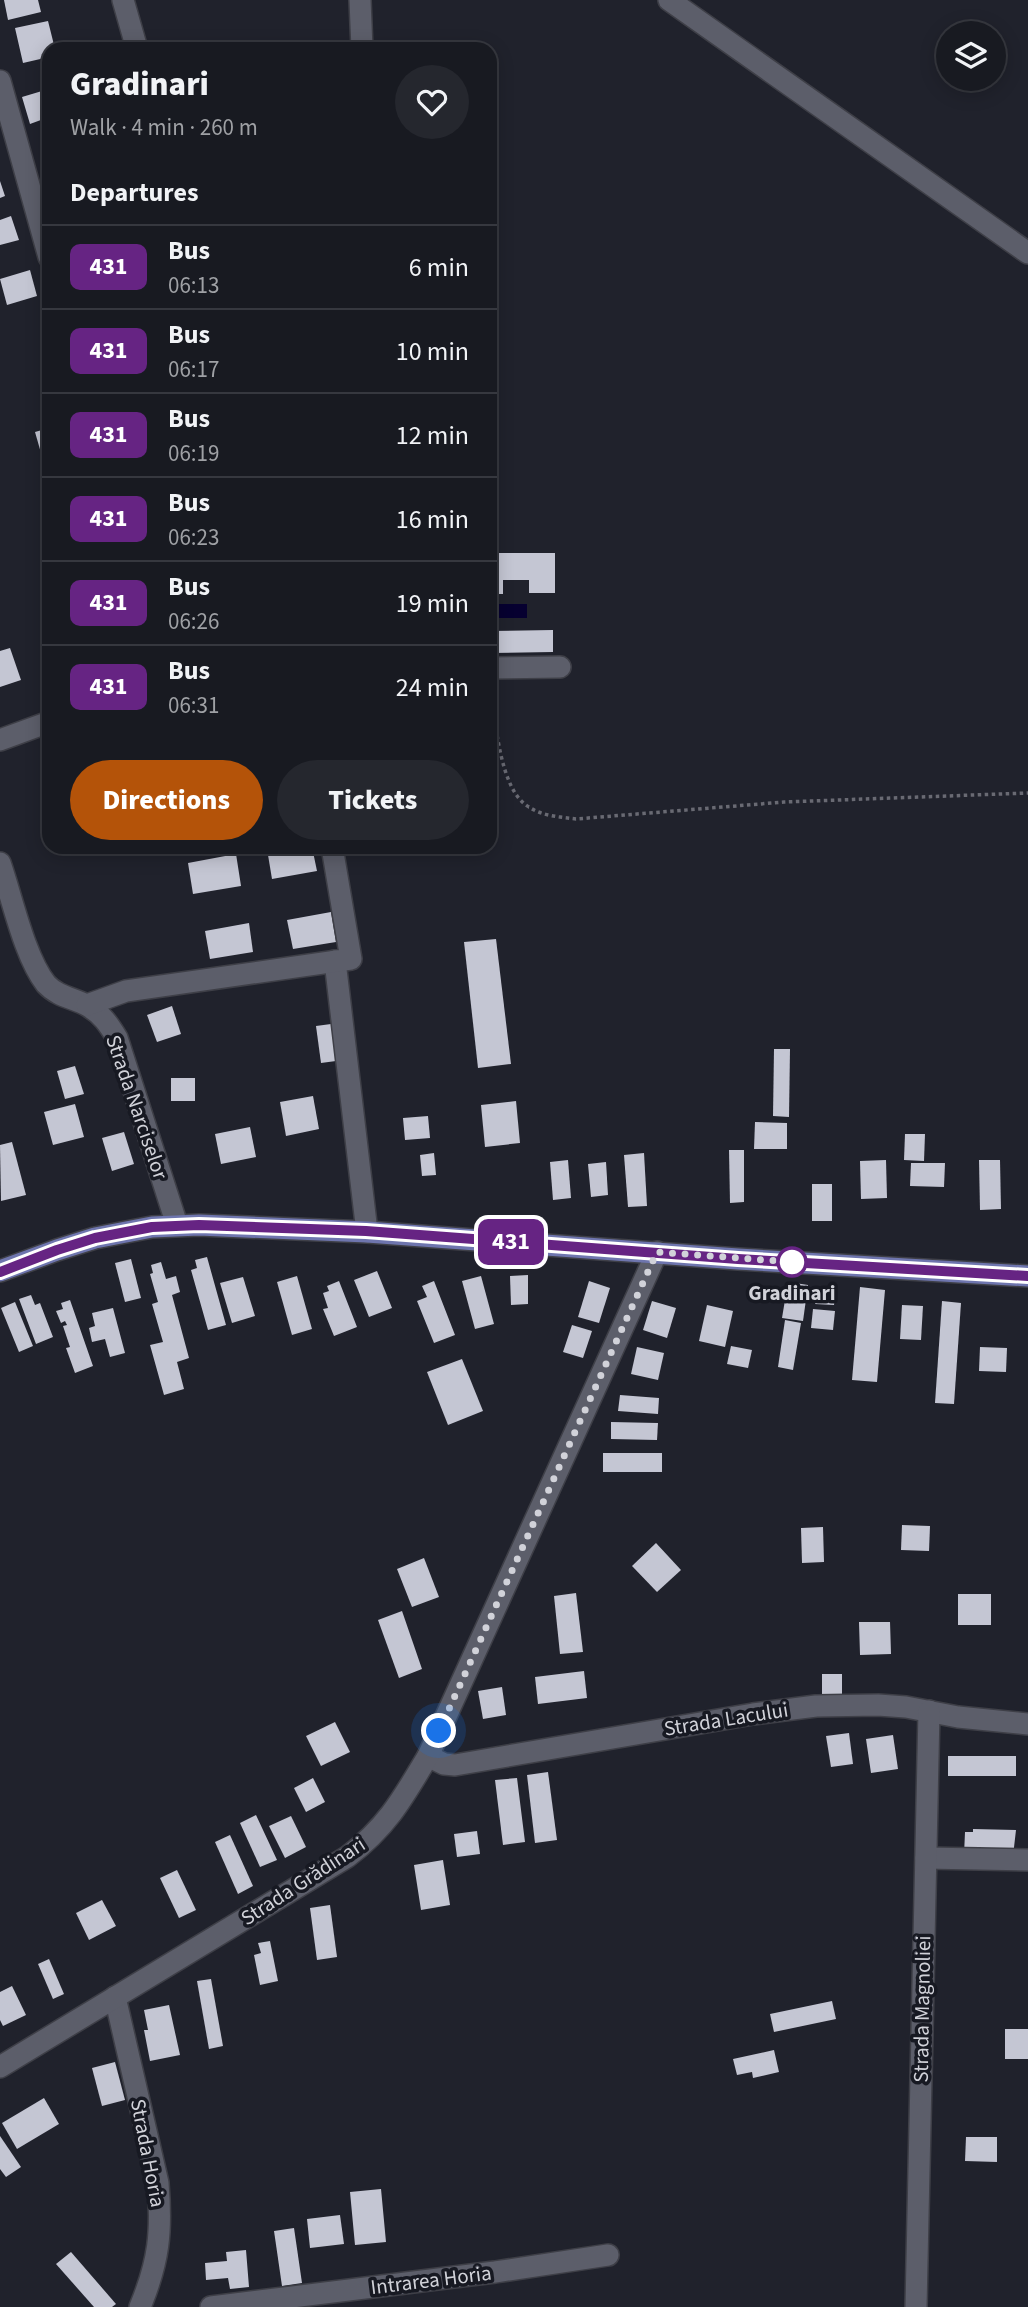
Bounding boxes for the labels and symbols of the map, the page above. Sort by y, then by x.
street label: Strada Narciselor [98,1031,176,1184]
line badge: 431 [471,1219,551,1265]
marker: Gradinari [777,1247,807,1277]
place label: Gradinari [748,1278,836,1308]
street label: Strada Lacului [662,1694,790,1744]
your location [421,1713,456,1748]
street label: Strada Grădinari [235,1829,371,1933]
street label: Strada Magnoliei [906,1935,938,2083]
street label: Strada Horia [123,2096,173,2210]
street label: Intrarea Horia [369,2258,493,2302]

